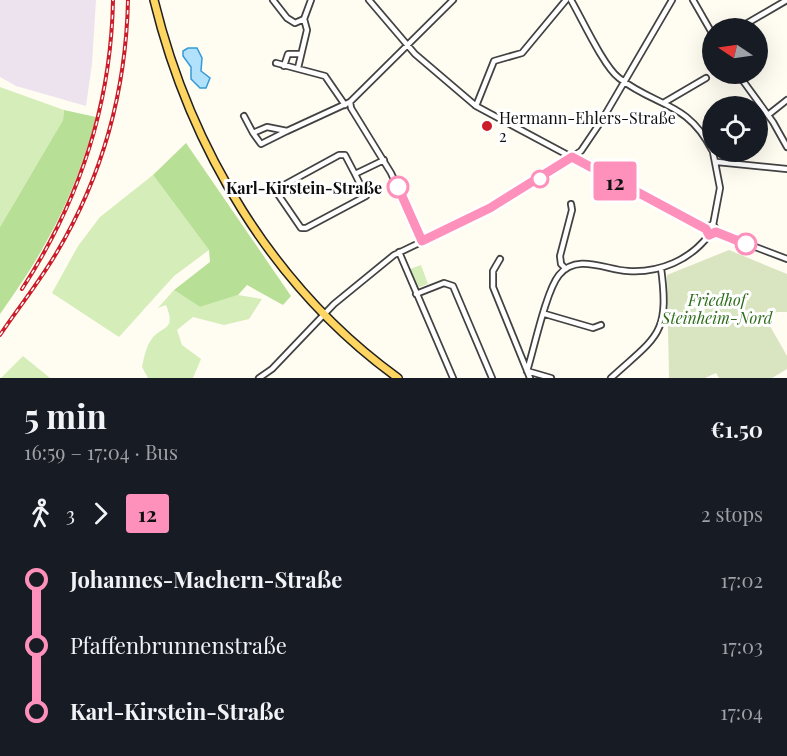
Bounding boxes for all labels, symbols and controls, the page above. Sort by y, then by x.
north arrow [702,18,768,84]
map controls [702,18,768,162]
button: locate [702,96,768,162]
place label: Hermann-Ehlers-Straße 2 [499,107,676,146]
marker: Hermann-Ehlers-Straße 2 [480,119,494,133]
line badge: 12 [588,162,642,201]
text: 12 [605,167,625,195]
unlabelled marker [531,170,549,188]
marker: Karl-Kirstein-Straße [387,176,409,198]
place label: Karl-Kirstein-Straße [226,177,382,198]
unlabelled marker [735,233,757,255]
park label: Friedhof Steinheim-Nord [661,289,774,328]
text: 5 min [24,393,107,437]
text: €1.50 [711,414,763,444]
text: 16:59 – 17:04 · Bus [24,438,178,465]
icon: walk [24,497,57,530]
icon: forward [84,497,117,530]
text: 12 [138,499,157,527]
text: 3 [66,500,75,527]
text: 2 stops [701,500,763,527]
text: Johannes-Machern-Straße [70,564,342,594]
text: 17:02 [721,566,763,593]
text: Pfaffenbrunnenstraße [70,630,287,660]
text: 17:03 [721,632,763,659]
text: Karl-Kirstein-Straße [70,696,285,726]
text: 17:04 [720,698,763,725]

